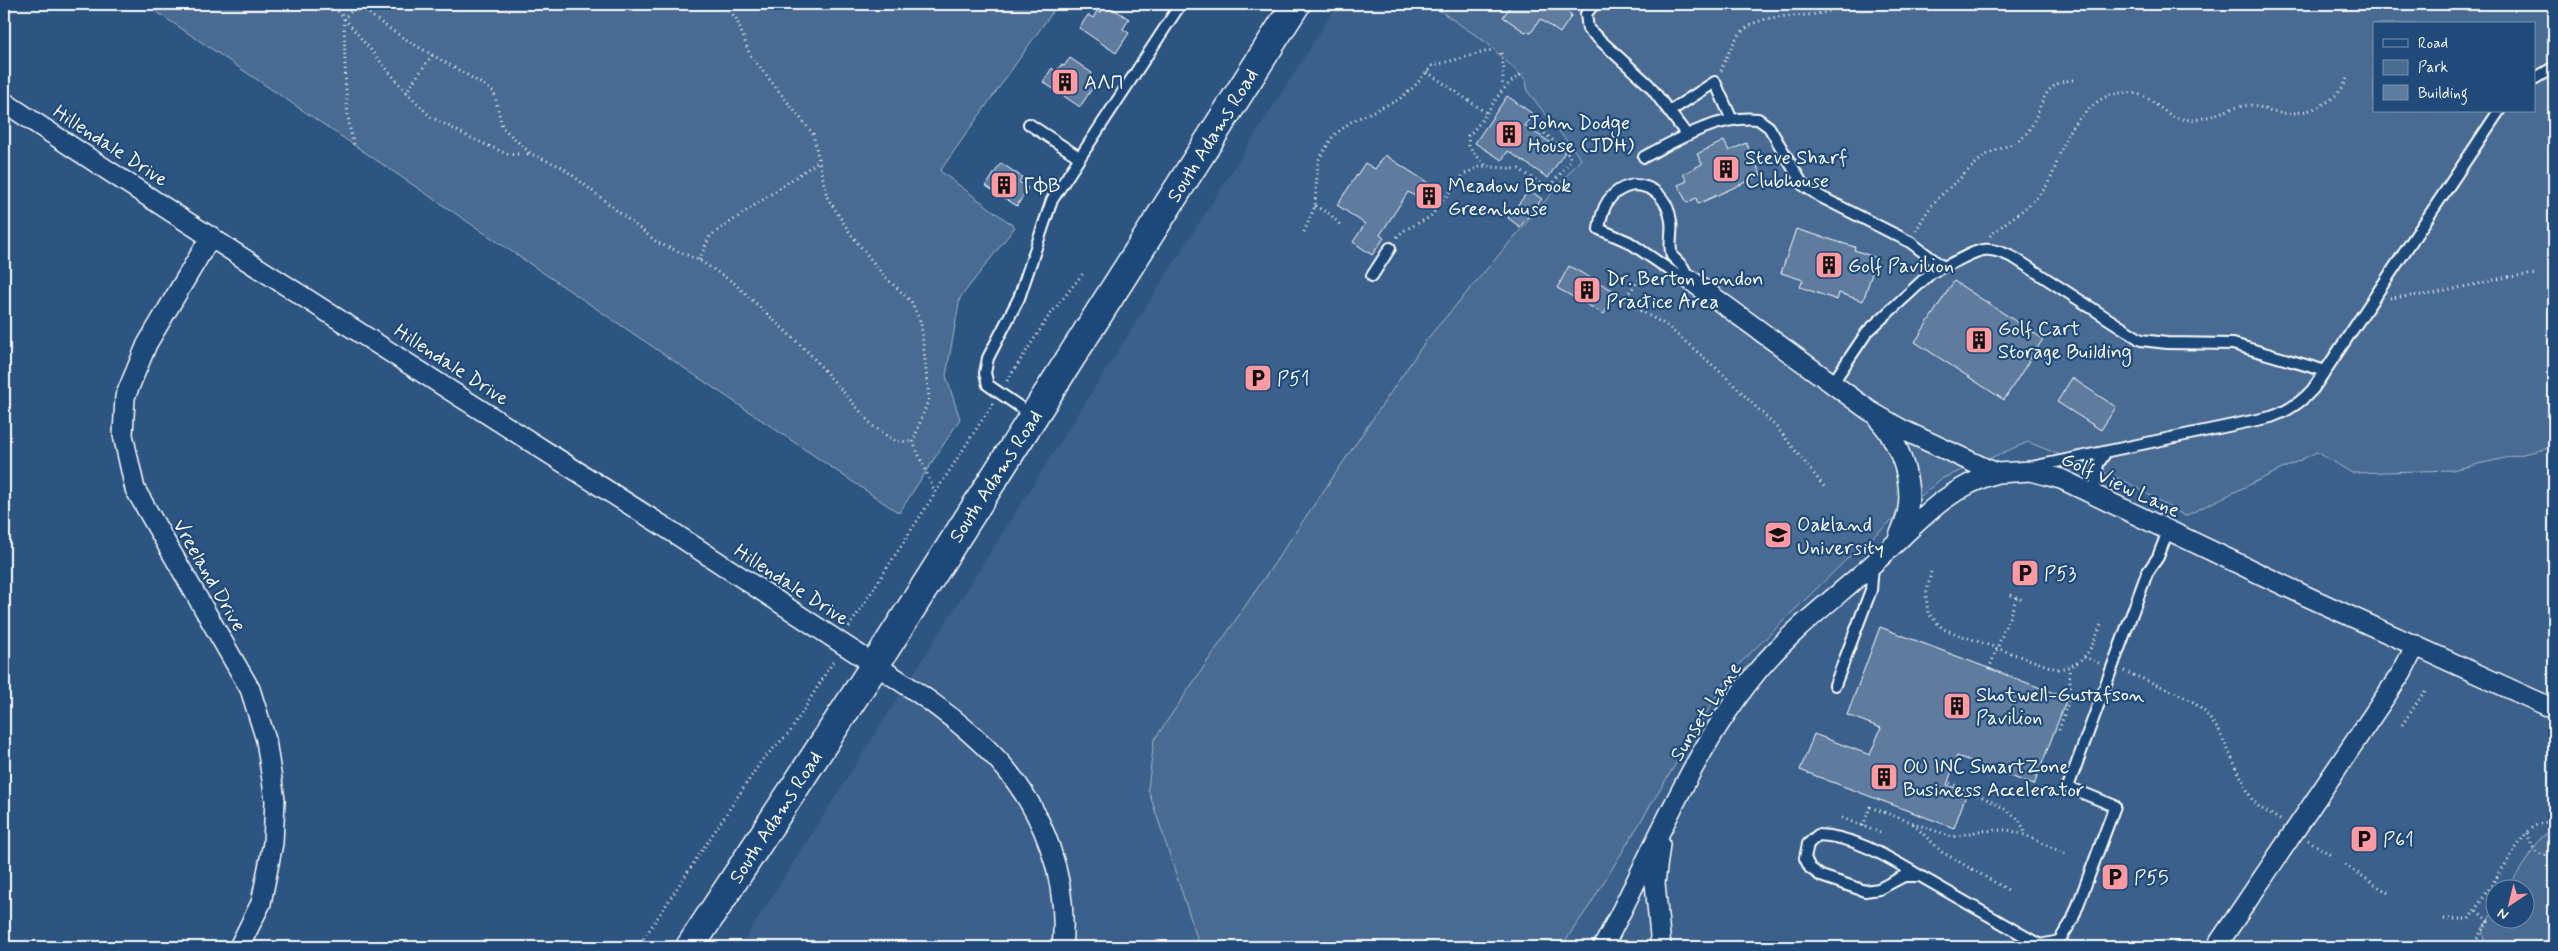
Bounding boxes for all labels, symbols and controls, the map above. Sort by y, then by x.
legend [2373,22,2536,112]
text: Road [2418,34,2448,54]
text: Park [2418,58,2448,78]
street label: South Adams Road [1161,64,1265,208]
building icon: AΛΠ [1050,67,1080,97]
place label: AΛΠ [1084,70,1124,97]
text: Building [2418,84,2468,105]
street label: Hillendale Drive [47,99,173,194]
place label: John Dodge House (JDH) [1528,110,1634,160]
building icon: John Dodge House (JDH) [1494,119,1524,149]
place label: Steve Sharf Clubhouse [1745,145,1848,195]
building icon: Steve Sharf Clubhouse [1711,154,1741,184]
building icon: ΓΦB [989,170,1019,200]
place label: ΓΦB [1023,173,1060,200]
place label: Meadow Brook Greenhouse [1448,173,1571,223]
building icon: Meadow Brook Greenhouse [1414,181,1444,211]
building icon: Golf Pavilion [1814,250,1844,280]
place label: Golf Pavilion [1848,253,1954,280]
place label: Dr. Berton London Practice Area [1606,266,1764,316]
building icon: Dr. Berton London Practice Area [1572,275,1602,305]
place label: Golf Cart Storage Building [1998,316,2132,367]
street label: Hillendale Drive [388,318,514,413]
building icon: Golf Cart Storage Building [1964,325,1994,355]
parking icon: P51 [1243,363,1273,393]
place label: P51 [1277,366,1310,393]
street label: South Adams Road [943,405,1049,548]
street label: Golf View Lane [2056,446,2184,525]
place label: Oakland University [1797,512,1884,562]
street label: Vreeland Drive [166,514,252,637]
school or university icon: Oakland University [1763,520,1793,550]
street label: Hillendale Drive [728,538,854,633]
parking icon: P53 [2010,558,2040,588]
place label: P53 [2044,561,2076,588]
street label: Sunset Lane [1664,657,1749,767]
place label: Shotwell-Gustafson Pavilion [1976,682,2145,732]
building icon: Shotwell-Gustafson Pavilion [1942,691,1972,721]
street label: South Adams Road [723,746,829,889]
place label: OU INC SmartZone Business Accelerator [1903,754,2084,804]
building icon: OU INC SmartZone Business Accelerator [1869,762,1899,792]
parking icon: P61 [2349,824,2379,854]
place label: P61 [2383,827,2414,854]
parking icon: P55 [2100,862,2130,892]
place label: P55 [2134,865,2169,892]
north arrow [2486,878,2536,928]
text: N [2494,904,2512,924]

